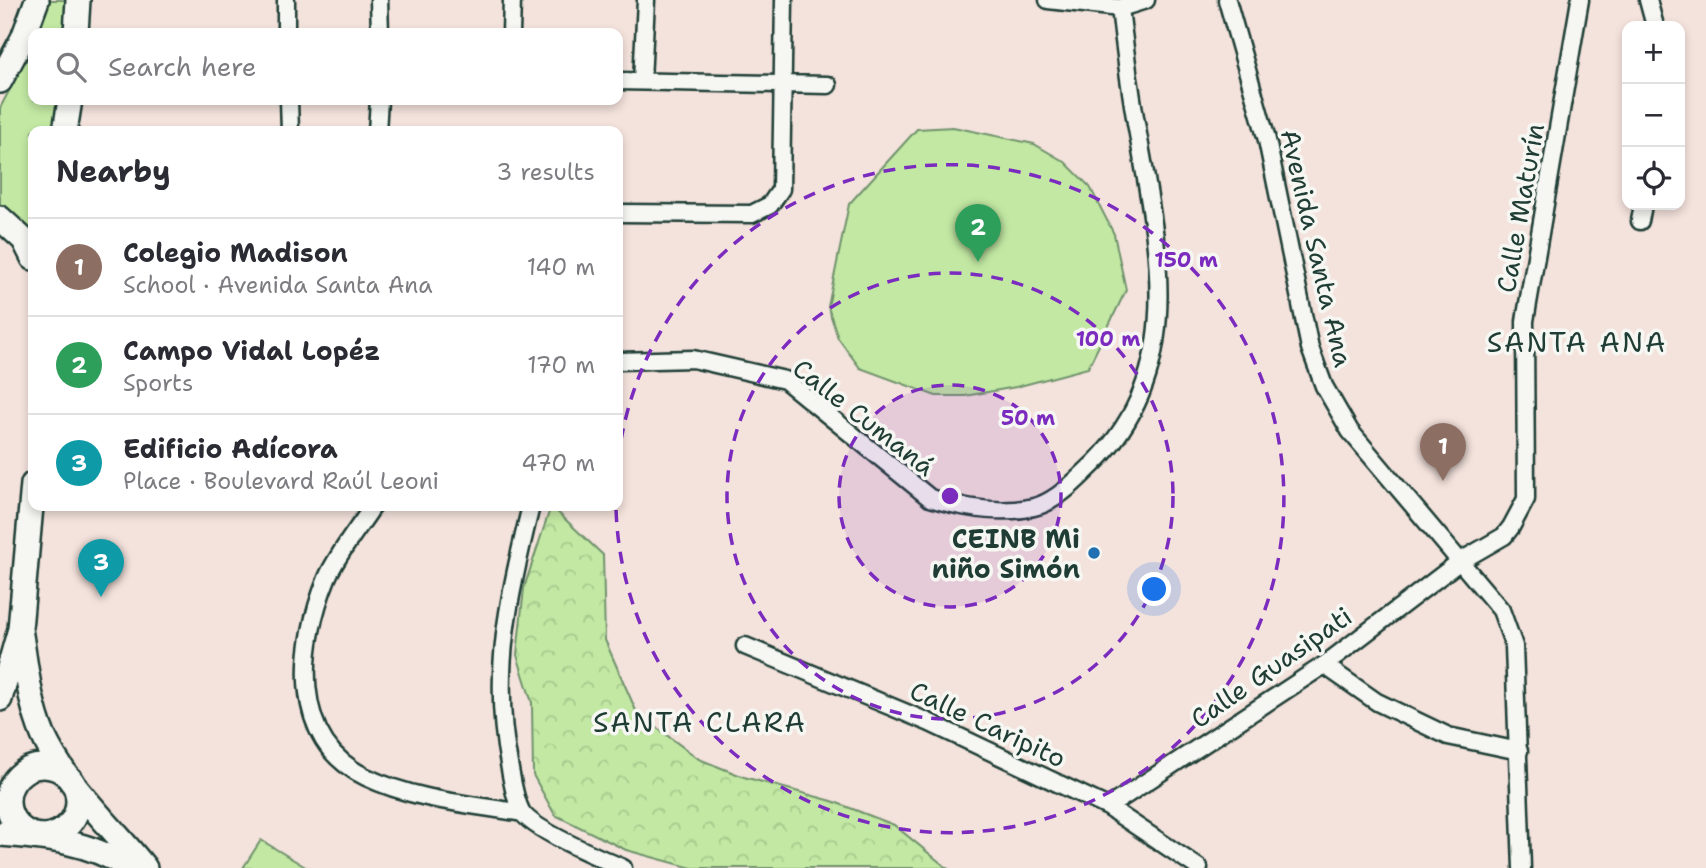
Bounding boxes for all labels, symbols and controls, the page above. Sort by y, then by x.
map controls [1622,21,1685,210]
button: + [1622,21,1685,84]
search box [28,28,623,105]
icon: search [52,48,90,86]
text: Search here [108,49,257,84]
button: − [1622,84,1685,147]
street label: Calle Maturín [1488,121,1552,295]
street label: Avenida Santa Ana [1273,126,1361,370]
button: locate [1622,147,1685,210]
text: Nearby [56,151,171,192]
text: 3 results [496,157,595,187]
pin: 2 [955,204,1001,262]
text: Colegio Madison [123,235,348,270]
text: 150 m [1154,246,1218,274]
text: 1 [74,252,84,282]
text: 140 m [527,252,595,282]
text: School · Avenida Santa Ana [123,270,433,300]
district label: SANTA ANA [1487,323,1667,361]
text: 100 m [1076,325,1140,353]
text: Campo Vidal Lopéz [123,333,380,368]
text: 2 [71,350,87,380]
text: 170 m [527,350,595,380]
street label: Calle Cumaná [786,350,942,484]
text: Sports [123,368,194,398]
text: 50 m [1001,404,1055,432]
pin: 1 [1420,423,1466,481]
text: Edificio Adícora [123,431,338,466]
text: 3 [71,448,87,478]
text: 470 m [521,448,595,478]
text: Place · Boulevard Raúl Leoni [123,466,439,496]
centre of rings [938,484,962,508]
place label: CEINB Mi niño Simón [932,521,1080,586]
pin: 3 [78,539,124,597]
marker: CEINB Mi niño Simón [1086,545,1102,561]
your location [1137,572,1171,606]
street label: Calle Guasipati [1183,598,1359,736]
street label: Calle Caripito [904,673,1072,775]
district label: SANTA CLARA [593,703,807,741]

